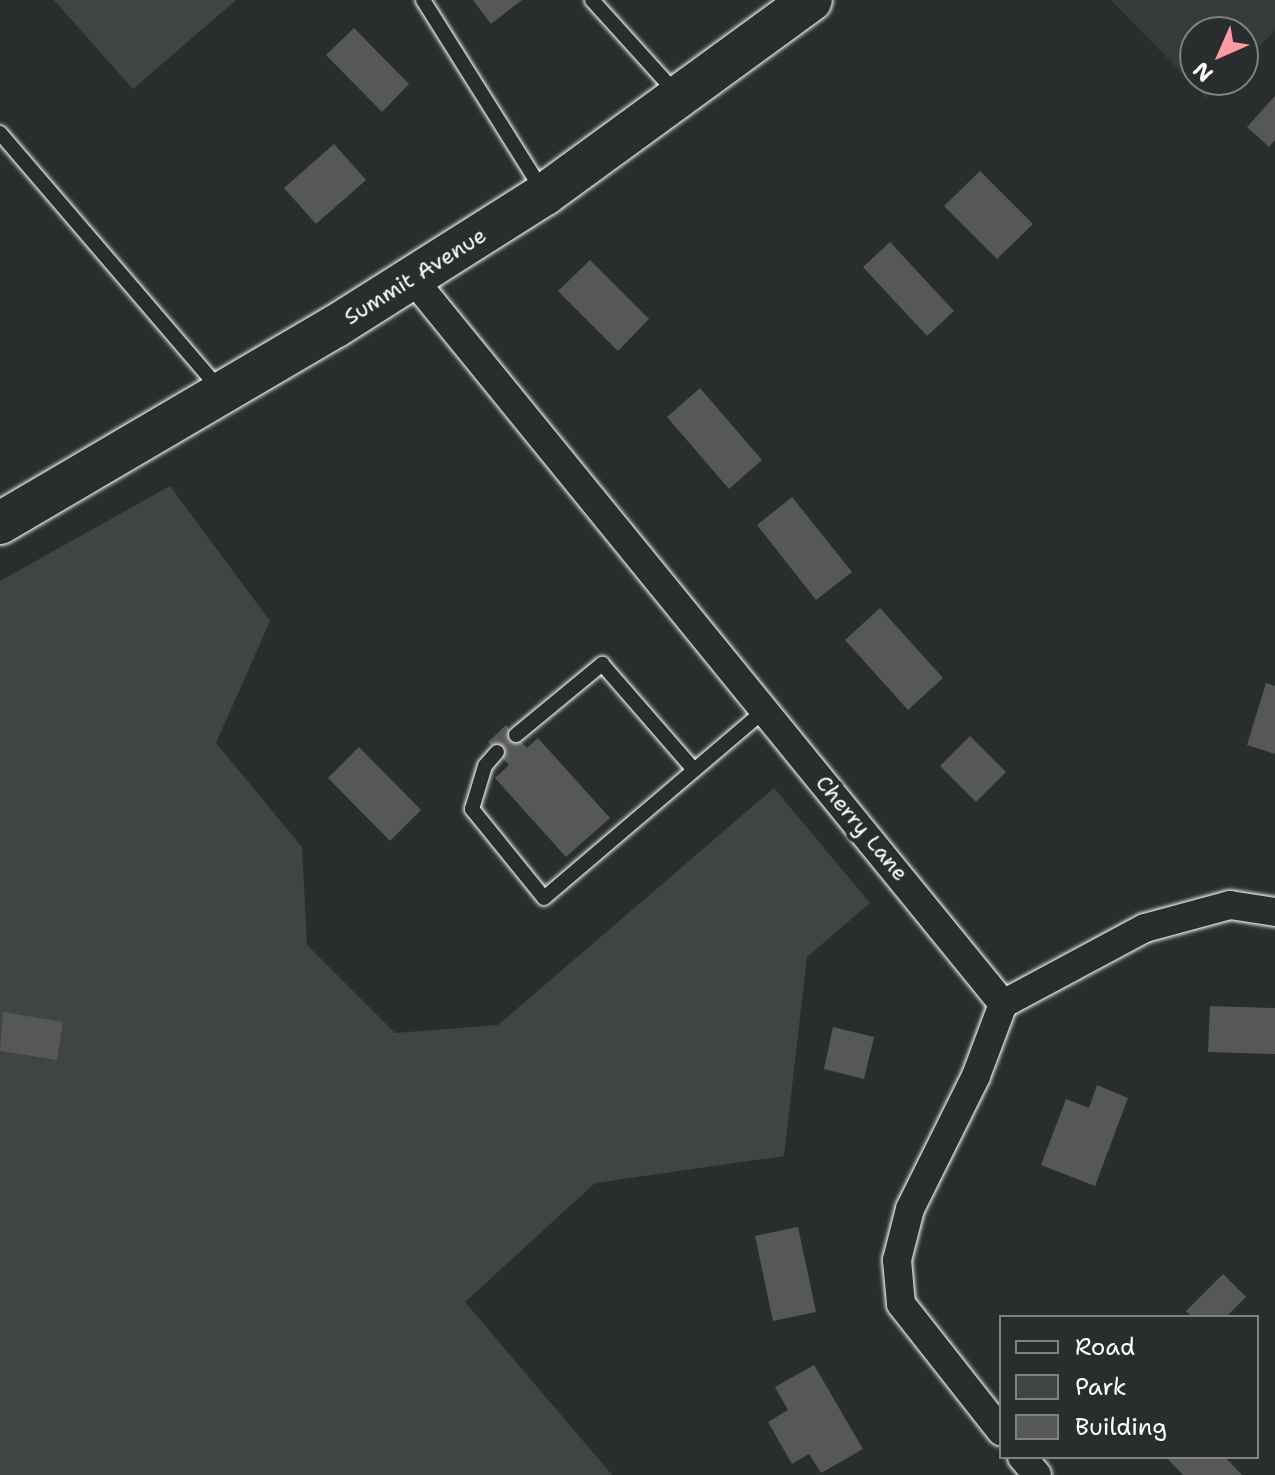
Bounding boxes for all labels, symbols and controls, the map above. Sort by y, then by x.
north arrow [1179,16,1259,96]
text: N [1187,55,1220,88]
street label: Summit Avenue [339,222,491,330]
street label: Cherry Lane [810,770,914,886]
legend [999,1315,1259,1459]
text: Road [1075,1331,1135,1363]
text: Park [1075,1371,1127,1403]
text: Building [1075,1411,1167,1443]

